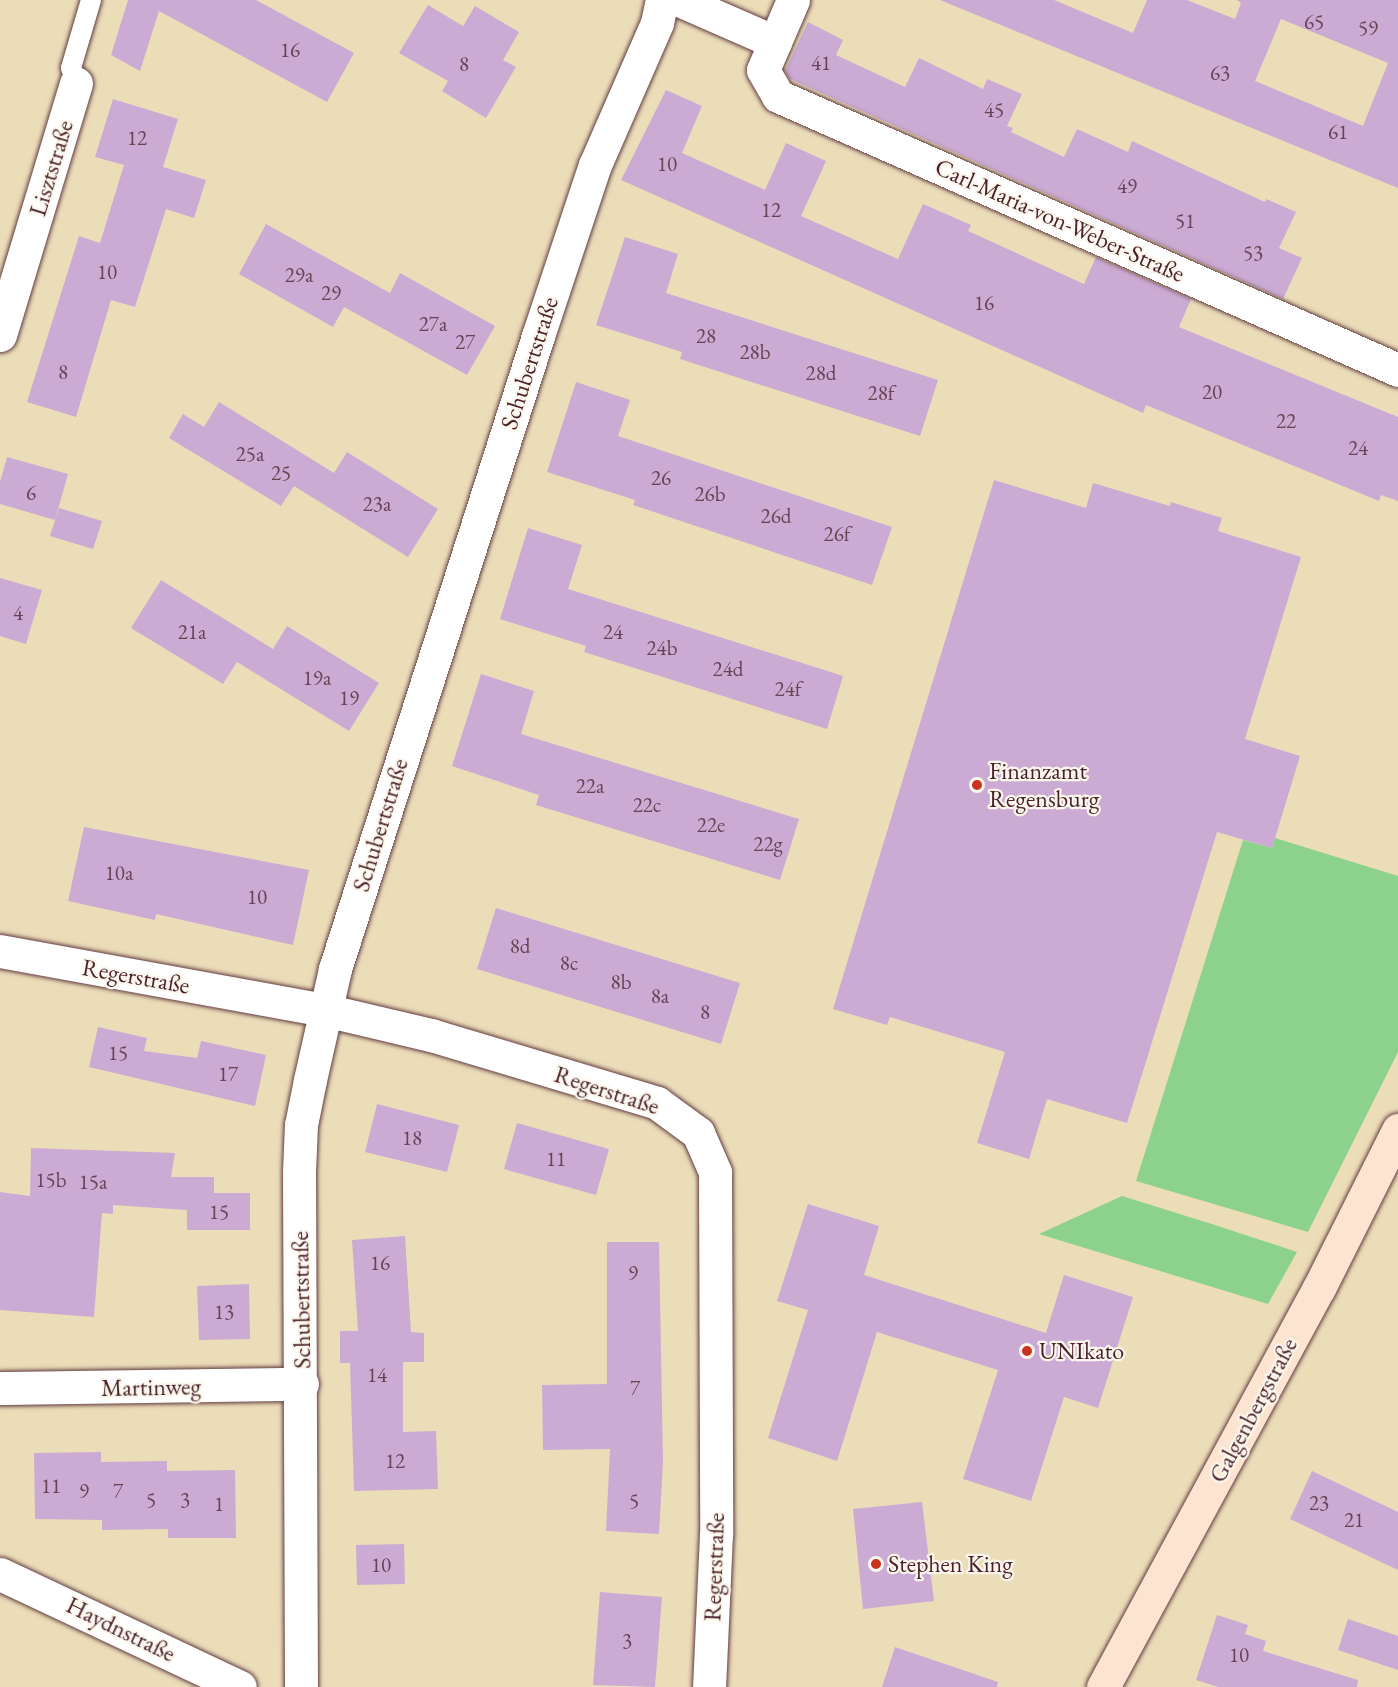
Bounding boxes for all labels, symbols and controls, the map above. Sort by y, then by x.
house number: 65 [1304,9,1324,35]
house number: 59 [1358,15,1378,41]
house number: 16 [280,37,300,63]
house number: 41 [811,50,831,76]
house number: 8 [459,51,469,77]
house number: 63 [1210,60,1230,86]
house number: 45 [984,97,1004,123]
street label: Lisztstraße [23,117,79,219]
house number: 61 [1328,119,1348,145]
house number: 12 [127,125,147,151]
house number: 10 [657,151,677,177]
street label: Carl-Maria-von-Weber-Straße [931,152,1189,288]
house number: 49 [1117,173,1137,199]
house number: 12 [761,197,781,223]
house number: 51 [1175,208,1195,234]
house number: 53 [1243,240,1263,266]
house number: 10 [97,259,117,285]
house number: 29a [285,262,313,288]
house number: 29 [321,280,341,306]
house number: 16 [974,290,994,316]
street label: Schubertstraße [494,293,564,433]
house number: 27a [419,311,447,337]
house number: 28 [696,323,716,349]
house number: 27 [455,329,475,355]
house number: 28b [740,339,770,365]
house number: 8 [58,359,68,385]
house number: 28d [806,360,836,386]
house number: 20 [1202,379,1222,405]
house number: 28f [868,380,894,406]
house number: 22 [1276,408,1296,434]
house number: 24 [1348,435,1368,461]
house number: 25a [236,441,264,467]
house number: 25 [271,460,291,486]
house number: 26 [651,465,671,491]
house number: 6 [26,480,36,506]
house number: 26b [695,481,725,507]
house number: 23a [363,491,391,517]
house number: 26d [761,503,791,529]
house number: 26f [824,521,850,547]
house number: 4 [13,600,23,626]
house number: 21a [178,619,206,645]
house number: 24 [603,619,623,645]
house number: 24b [647,635,677,661]
house number: 24d [713,656,743,682]
house number: 19a [303,665,331,691]
house number: 24f [775,676,801,702]
house number: 19 [339,685,359,711]
street label: Schubertstraße [346,755,414,895]
place label: Finanzamt Regensburg [989,757,1099,813]
house number: 22a [576,773,604,799]
marker: Finanzamt Regensburg [970,778,984,792]
house number: 22c [633,792,661,818]
house number: 22e [697,812,725,838]
house number: 22g [753,831,783,857]
house number: 10a [105,860,133,886]
house number: 10 [247,884,267,910]
house number: 8d [510,933,530,959]
house number: 8c [560,950,578,976]
street label: Regerstraße [80,952,192,1000]
house number: 8b [611,969,631,995]
house number: 8a [651,983,669,1009]
house number: 8 [700,999,710,1025]
house number: 15 [108,1040,128,1066]
street label: Regerstraße [551,1060,663,1120]
house number: 17 [218,1061,238,1087]
house number: 18 [402,1125,422,1151]
house number: 11 [546,1146,566,1172]
house number: 15b [36,1167,66,1193]
house number: 15a [79,1169,107,1195]
house number: 15 [209,1199,229,1225]
street label: Schubertstraße [285,1231,317,1369]
house number: 16 [370,1250,390,1276]
house number: 9 [628,1260,638,1286]
house number: 13 [214,1299,234,1325]
street label: Galgenbergstraße [1203,1333,1303,1487]
place label: UNIkato [1039,1337,1124,1365]
marker: UNIkato [1020,1344,1034,1358]
house number: 14 [367,1362,387,1388]
street label: Martinweg [101,1372,201,1402]
house number: 7 [630,1375,640,1401]
house number: 12 [385,1448,405,1474]
house number: 11 [41,1473,61,1499]
house number: 9 [79,1478,89,1504]
house number: 7 [113,1478,123,1504]
house number: 5 [146,1487,156,1513]
house number: 3 [180,1487,190,1513]
house number: 5 [629,1488,639,1514]
house number: 23 [1309,1490,1329,1516]
house number: 1 [214,1491,224,1517]
house number: 21 [1344,1507,1364,1533]
street label: Regerstraße [698,1512,730,1622]
place label: Stephen King [888,1550,1013,1578]
house number: 10 [371,1552,391,1578]
marker: Stephen King [869,1557,883,1571]
street label: Haydnstraße [62,1590,180,1668]
house number: 3 [622,1628,632,1654]
house number: 10 [1229,1642,1249,1668]

